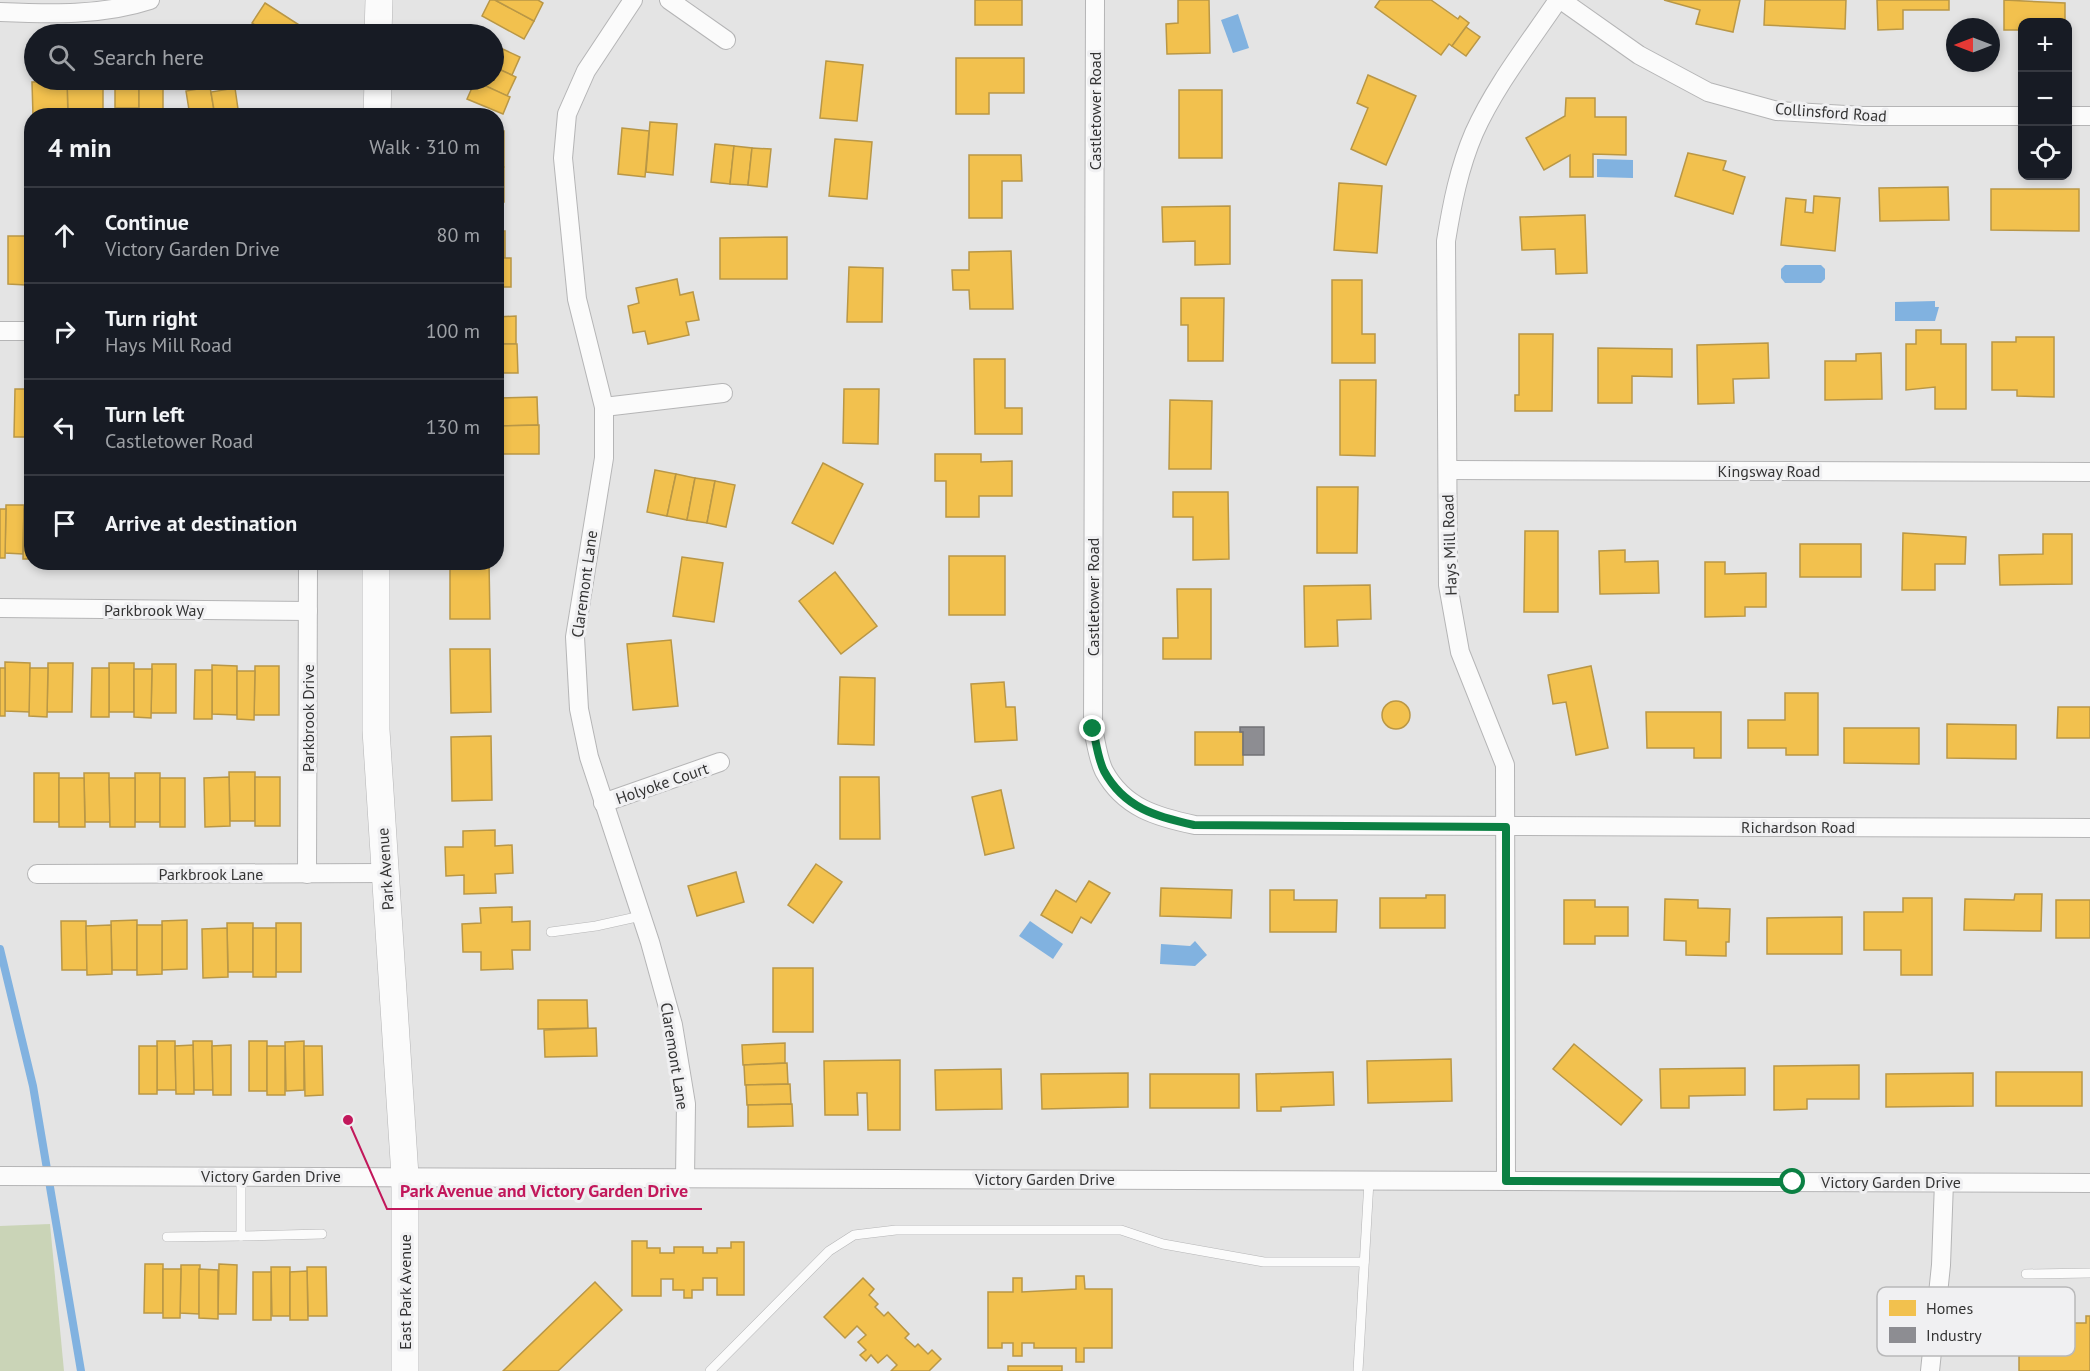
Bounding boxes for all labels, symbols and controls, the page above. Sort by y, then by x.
north arrow [1946,18,2000,72]
map controls [2018,18,2072,180]
button: + [2018,18,2072,72]
search box [24,24,504,90]
icon: search [45,41,78,74]
text: Search here [93,43,204,71]
street label: Castletower Road [1085,52,1105,170]
button: − [2018,72,2072,126]
street label: Collinsford Road [1774,98,1888,126]
button: locate [2018,126,2072,180]
text: 4 min [48,131,111,164]
text: Walk · 310 m [369,134,480,160]
text: Continue [105,208,189,236]
icon: ahead [48,219,81,252]
text: 80 m [437,222,480,248]
text: Victory Garden Drive [105,236,280,262]
text: Turn right [105,304,197,332]
icon: right [48,315,81,348]
text: 100 m [426,318,480,344]
text: Hays Mill Road [105,332,232,358]
text: Turn left [105,400,185,428]
icon: left [48,411,81,444]
text: 130 m [426,414,480,440]
text: Castletower Road [105,428,253,454]
street label: Kingsway Road [1718,461,1820,481]
street label: Hays Mill Road [1437,494,1461,596]
icon: arrive [48,507,81,540]
text: Arrive at destination [105,509,297,537]
street label: Claremont Lane [567,529,601,639]
street label: Castletower Road [1083,538,1103,656]
street label: Parkbrook Way [104,600,204,620]
street label: Parkbrook Drive [298,664,318,772]
route end [1079,715,1105,741]
street label: Holyoke Court [613,758,712,808]
street label: Richardson Road [1741,817,1855,837]
street label: Park Avenue [372,827,398,911]
street label: Parkbrook Lane [159,864,263,884]
street label: Claremont Lane [657,1001,693,1111]
street label: Victory Garden Drive [200,1166,341,1186]
route start [1779,1168,1805,1194]
street label: Victory Garden Drive [974,1169,1115,1189]
street label: Victory Garden Drive [1820,1172,1961,1192]
callout: Park Avenue and Victory Garden Drive [387,1173,702,1209]
text: Park Avenue and Victory Garden Drive [400,1179,688,1202]
street label: East Park Avenue [395,1234,415,1350]
legend [1877,1287,2075,1356]
text: Homes [1926,1298,1973,1318]
text: Industry [1926,1325,1982,1345]

